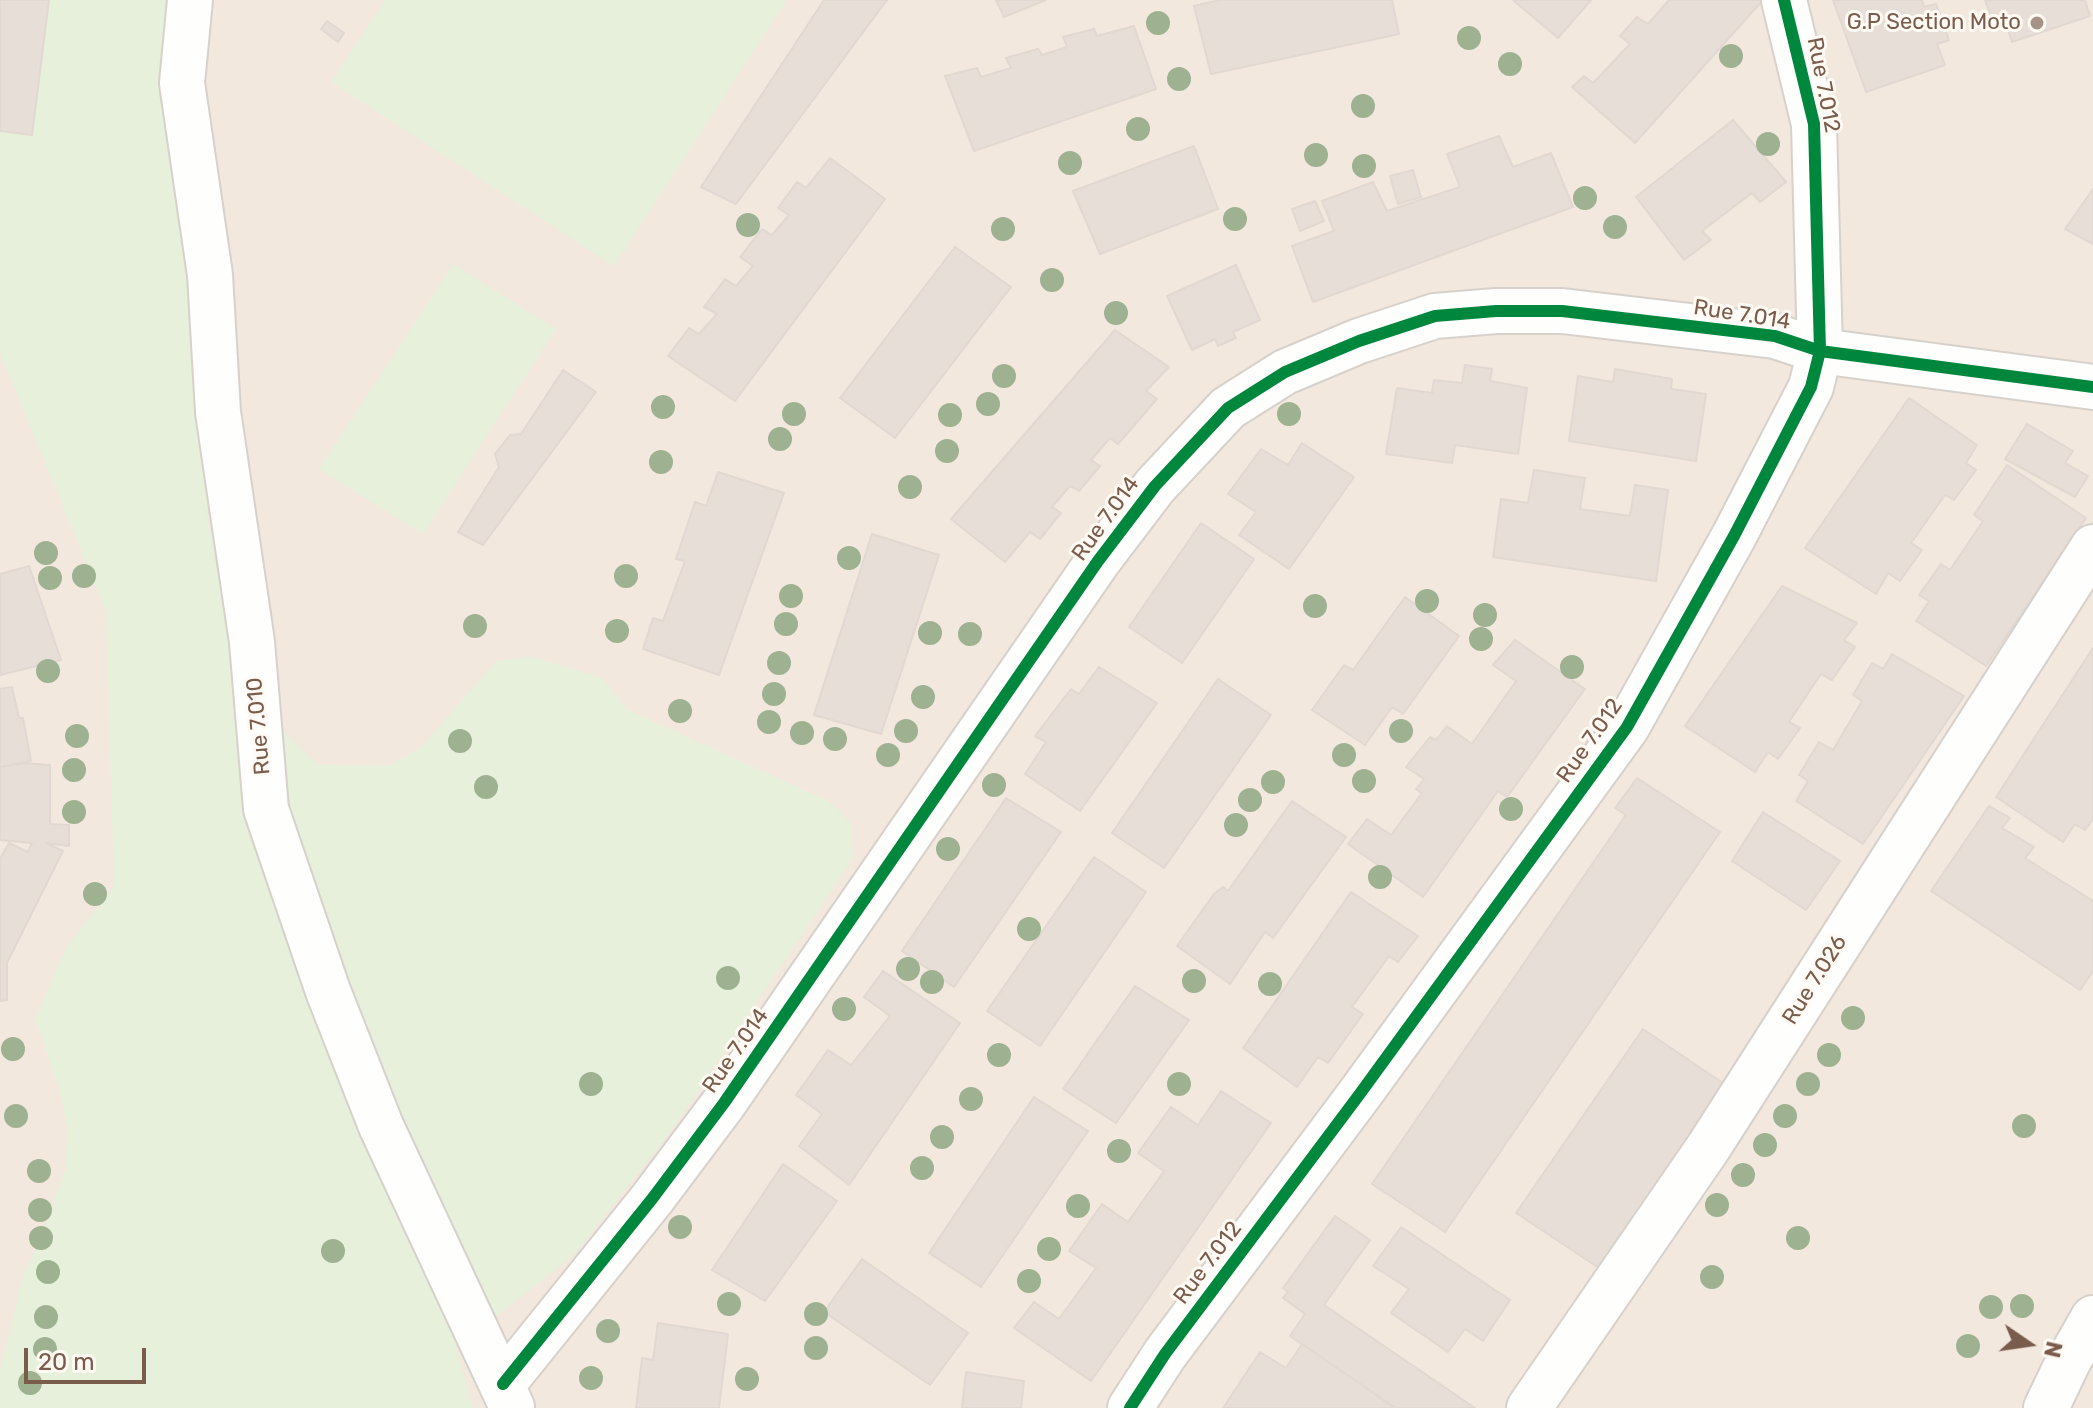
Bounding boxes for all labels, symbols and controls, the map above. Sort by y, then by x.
place label: G.P Section Moto [1847,10,2021,36]
marker: G.P Section Moto [2028,14,2046,32]
street label: Rue 7.012 [1801,35,1845,135]
street label: Rue 7.014 [1692,294,1792,336]
street label: Rue 7.014 [1067,472,1145,566]
street label: Rue 7.010 [242,676,276,776]
street label: Rue 7.012 [1551,694,1629,788]
street label: Rue 7.026 [1777,930,1853,1030]
street label: Rue 7.014 [697,1004,775,1098]
street label: Rue 7.012 [1168,1216,1248,1310]
north arrow [1989,1304,2069,1384]
scale bar [28,1332,150,1382]
text: N [2038,1339,2068,1360]
text: 20 m [38,1348,95,1376]

